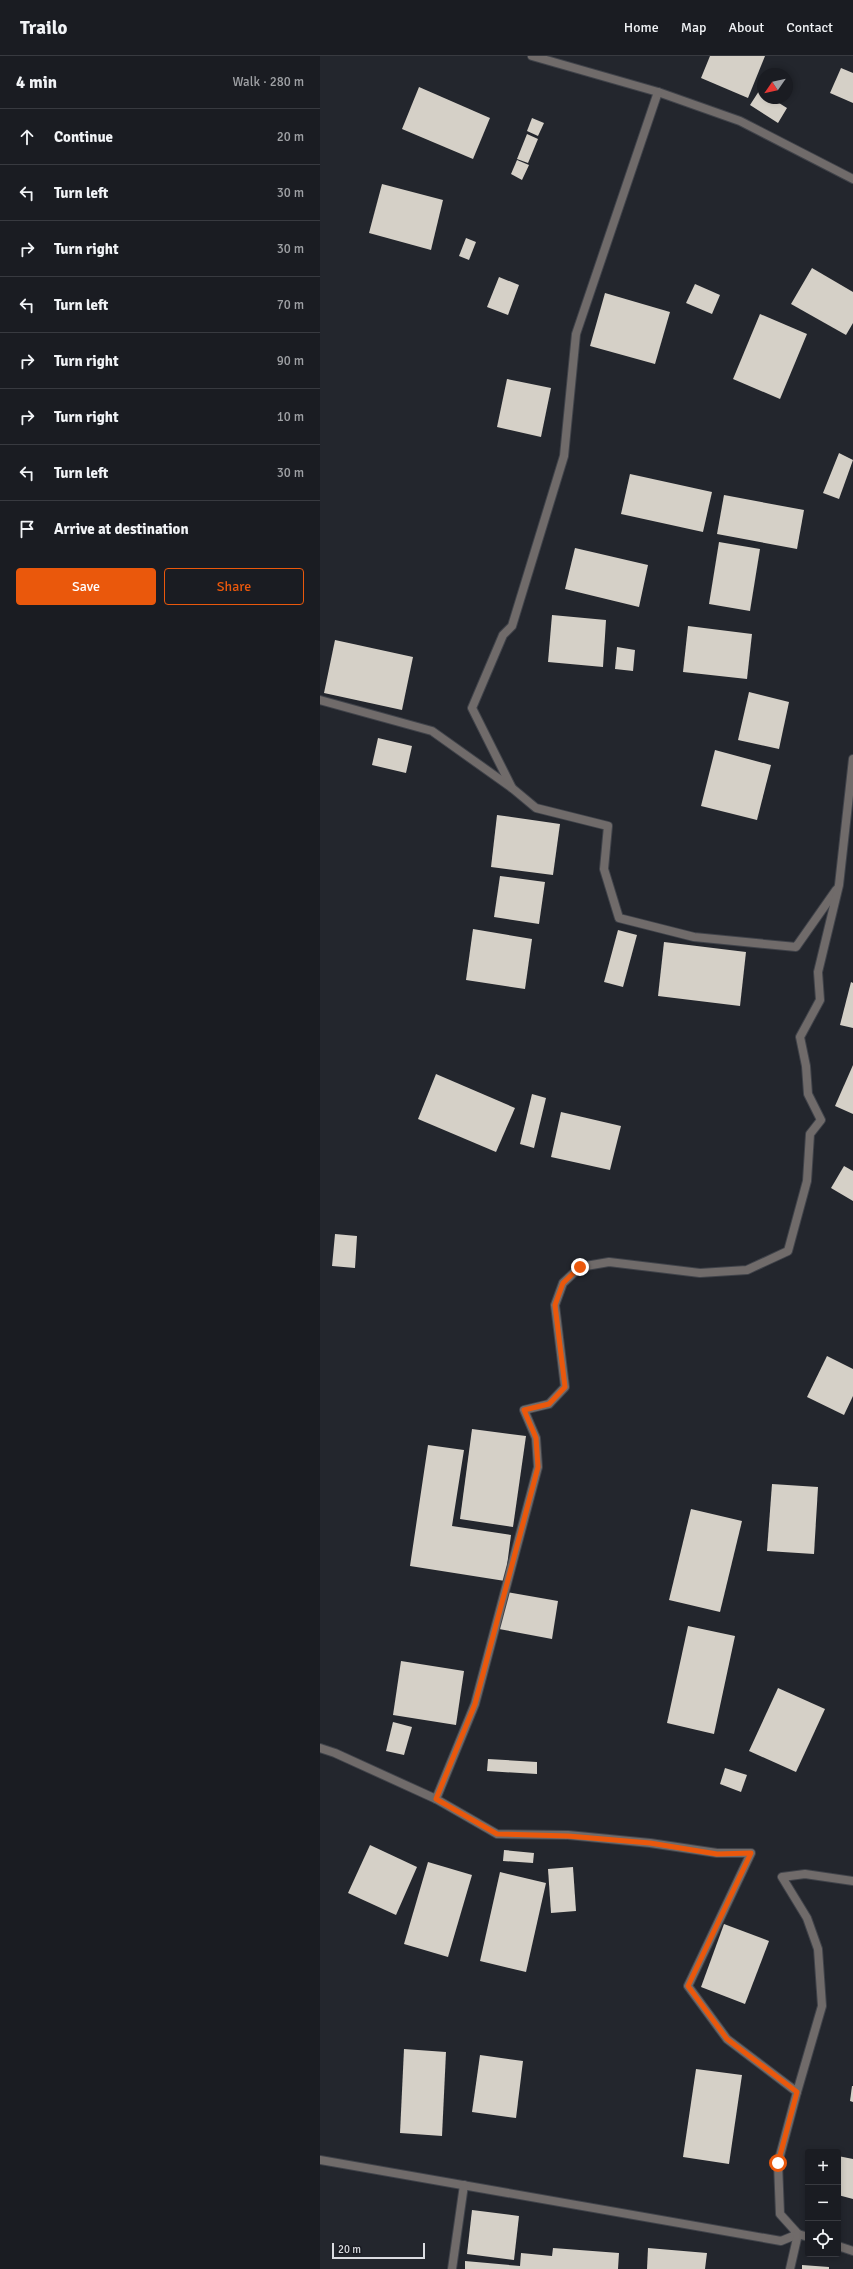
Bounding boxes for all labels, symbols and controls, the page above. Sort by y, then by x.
text: Trailo [20,16,67,40]
text: Home [624,19,659,36]
text: Map [681,19,706,36]
text: About [728,19,764,36]
text: Contact [786,19,833,36]
north arrow [757,68,793,104]
text: 4 min [16,72,57,93]
text: Walk · 280 m [233,74,304,90]
icon: ahead [16,126,38,148]
text: Continue [54,128,113,146]
text: 20 m [277,129,304,145]
icon: left [16,182,38,204]
text: Turn left [54,184,108,202]
text: 30 m [277,185,304,201]
icon: right [16,238,38,260]
text: Turn right [54,240,119,258]
text: 30 m [277,241,304,257]
icon: left [16,294,38,316]
text: Turn left [54,296,108,314]
text: 70 m [277,297,304,313]
icon: right [16,350,38,372]
text: Turn right [54,352,119,370]
text: 90 m [277,353,304,369]
icon: right [16,406,38,428]
text: Turn right [54,408,119,426]
text: 10 m [277,409,304,425]
icon: left [16,462,38,484]
text: Turn left [54,464,108,482]
text: 30 m [277,465,304,481]
icon: arrive [16,518,38,540]
text: Arrive at destination [54,520,189,538]
button: Save [16,568,156,605]
button: Share [164,568,304,605]
route end [571,1258,589,1276]
map controls [805,2149,841,2257]
button: + [805,2149,841,2185]
route start [769,2154,787,2172]
button: − [805,2185,841,2221]
button: locate [805,2221,841,2257]
scale bar [332,2241,425,2260]
text: 20 m [338,2243,361,2256]

